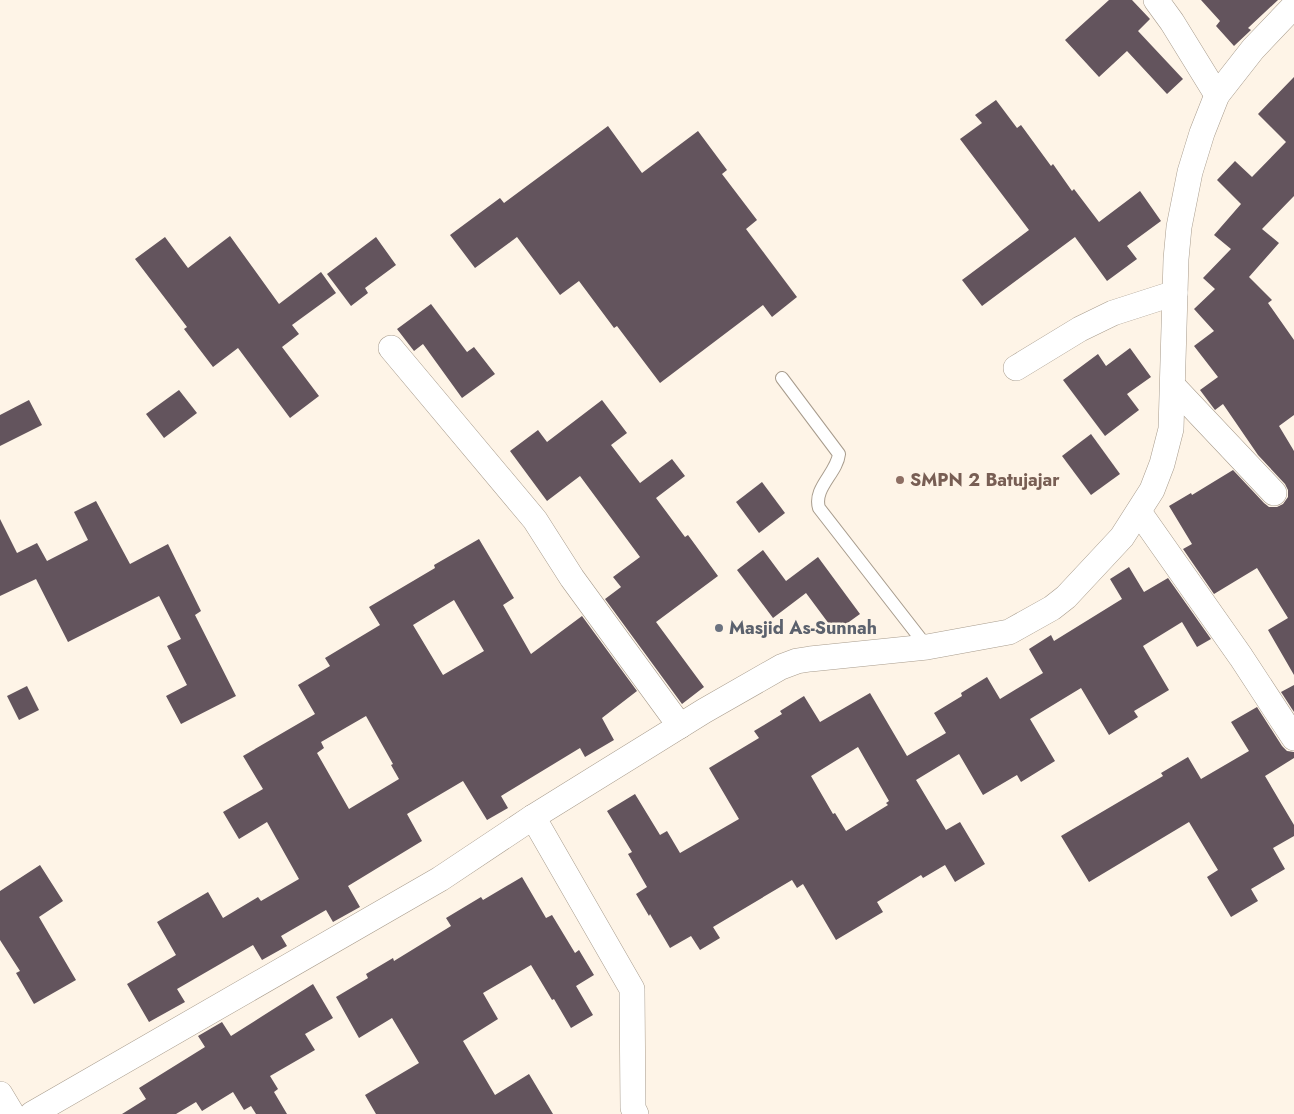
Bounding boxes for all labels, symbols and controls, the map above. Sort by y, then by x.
place label: SMPN 2 Batujajar [910,467,1060,493]
marker: SMPN 2 Batujajar [894,474,906,486]
place label: Masjid As-Sunnah [729,615,877,641]
marker: Masjid As-Sunnah [713,622,725,634]

